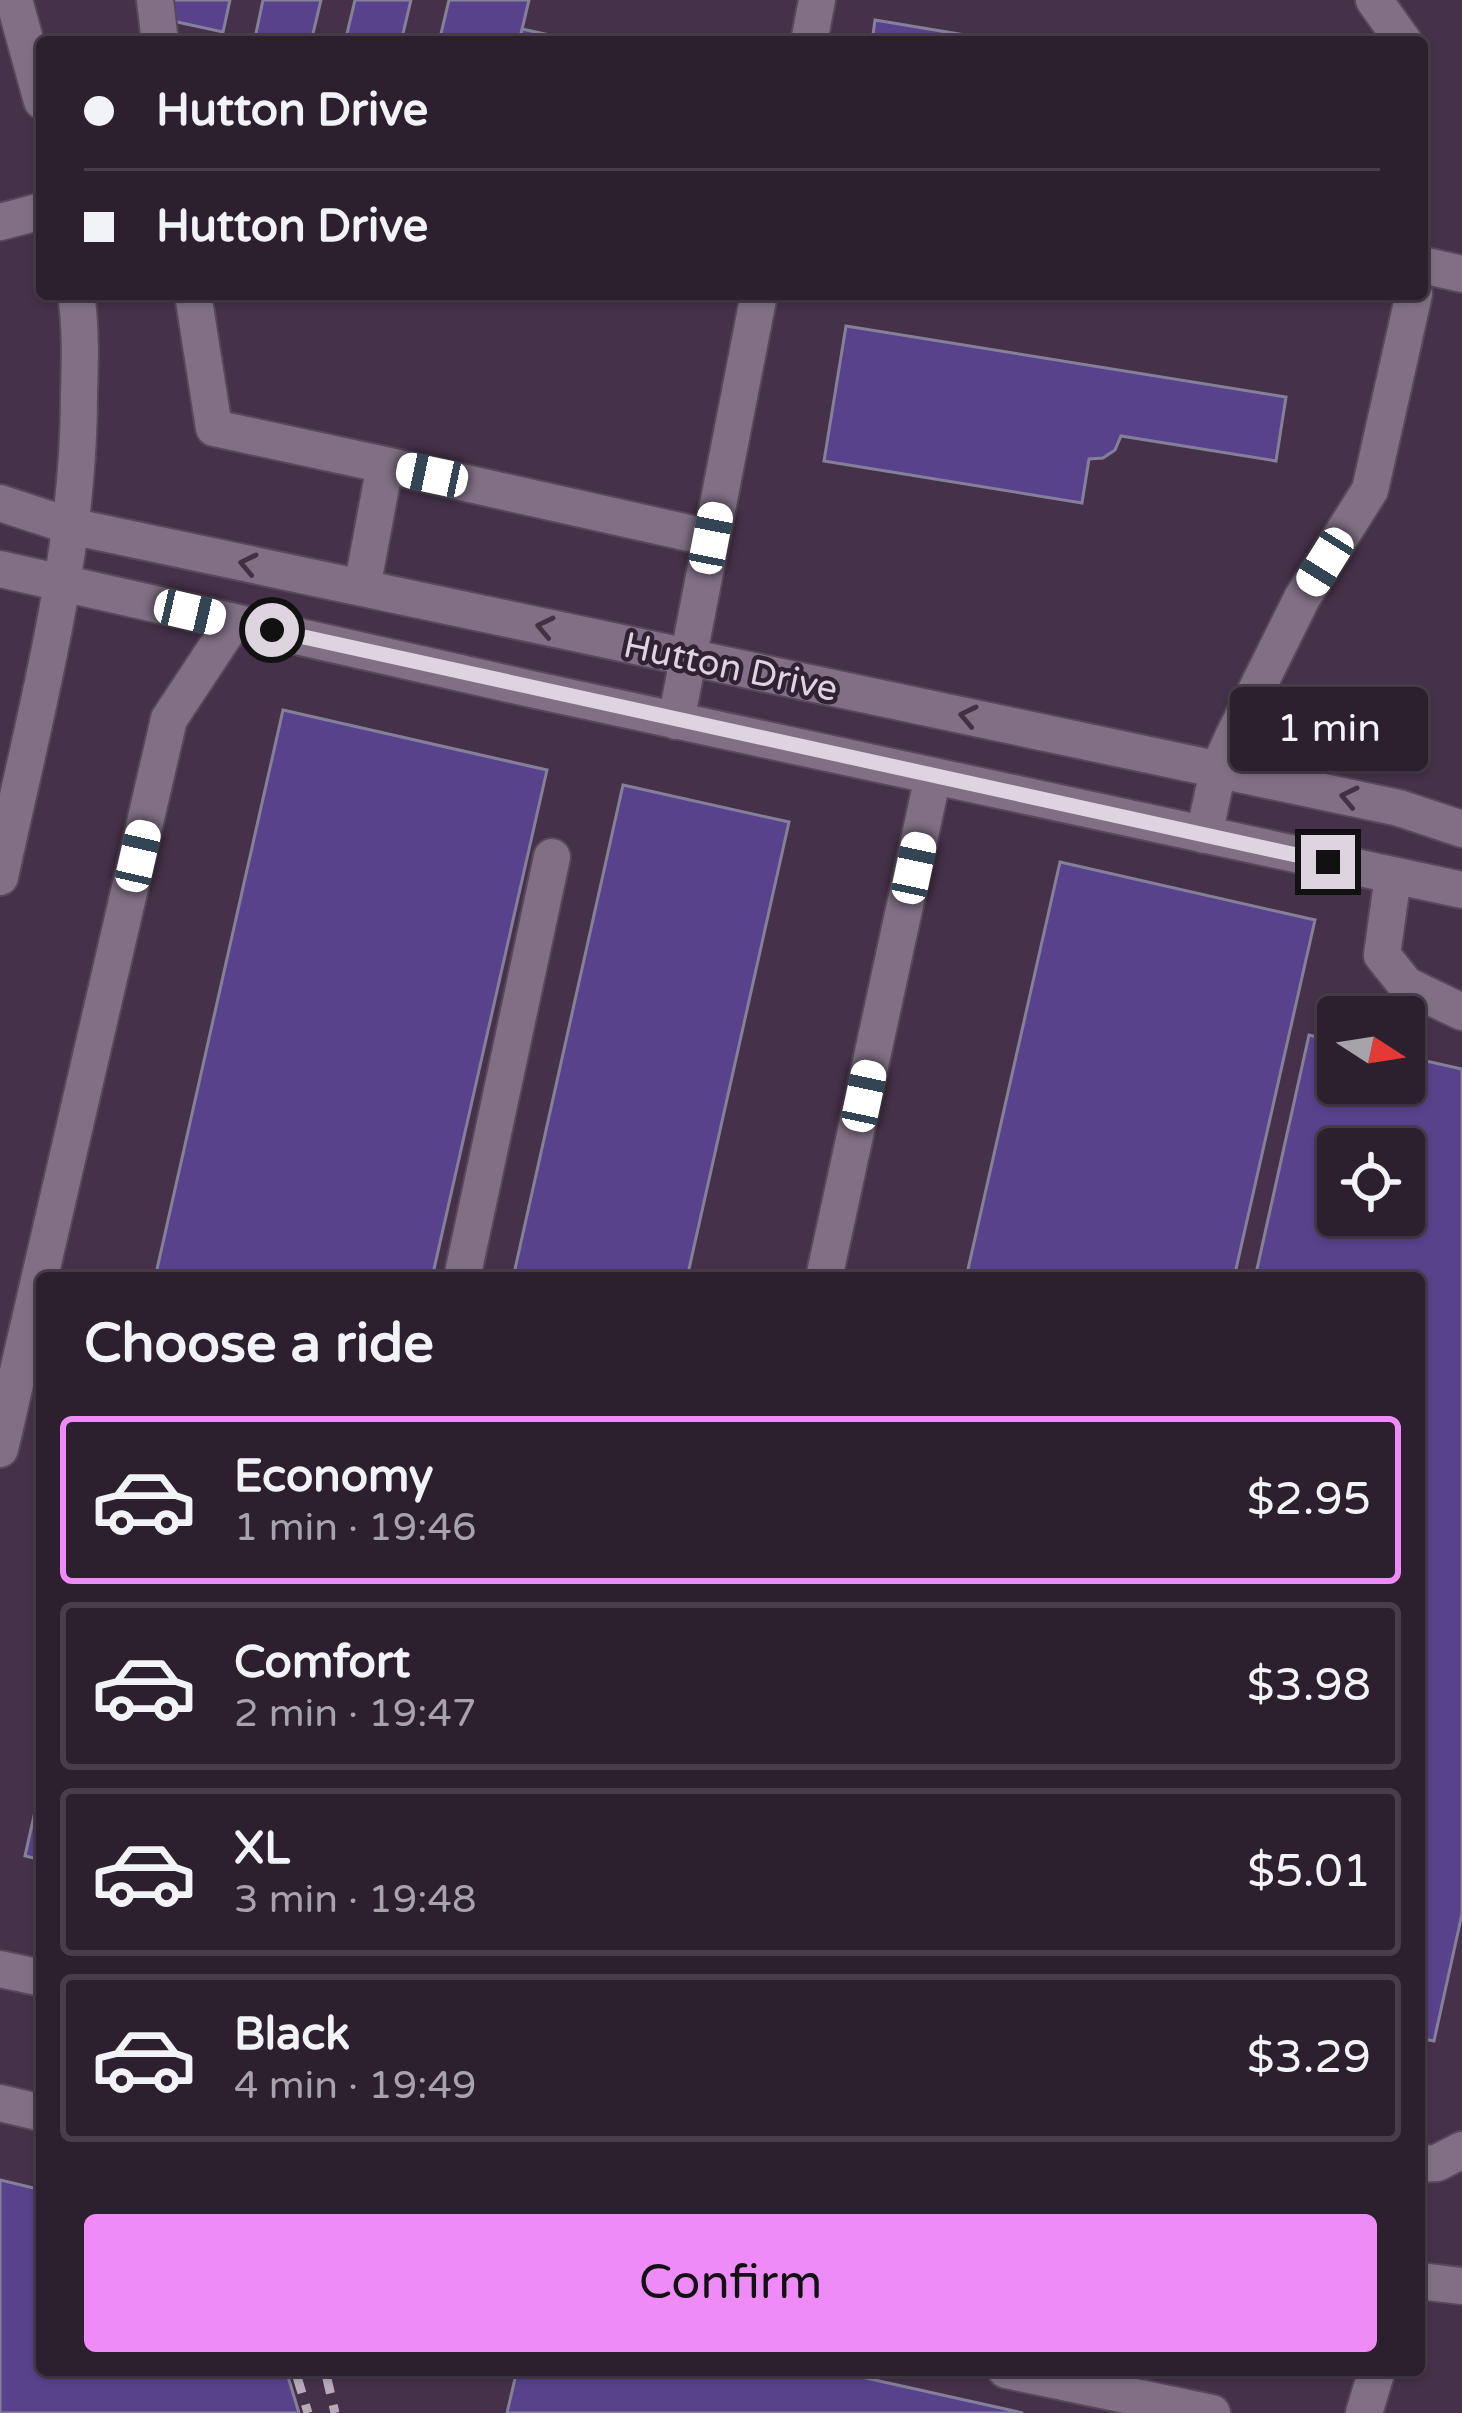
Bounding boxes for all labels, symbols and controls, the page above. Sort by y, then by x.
text: Hutton Drive [156,84,428,138]
text: Hutton Drive [156,200,428,254]
car [393,450,471,500]
car [686,499,736,577]
car [1291,522,1359,602]
one-way arrow [238,552,258,578]
car [151,586,229,638]
route start [245,603,299,657]
one-way arrow [536,615,556,640]
street label: Hutton Drive [620,624,842,711]
callout: 1 min [1229,688,1427,772]
one-way arrow [958,705,978,730]
text: 1 min [1277,705,1381,752]
one-way arrow [1340,786,1360,811]
car [112,817,164,895]
car [889,829,939,907]
route end [1301,835,1355,889]
north arrow [1317,996,1425,1104]
map controls [1317,996,1425,1236]
car [839,1057,889,1135]
button: locate [1317,1128,1425,1236]
text: Choose a ride [84,1311,434,1376]
icon: car [90,1446,198,1554]
text: Economy [234,1450,433,1504]
text: $2.95 [1247,1473,1371,1527]
text: 1 min · 19:46 [234,1504,476,1551]
icon: car [90,1632,198,1740]
text: Comfort [234,1636,410,1690]
text: $3.98 [1247,1659,1371,1713]
text: 2 min · 19:47 [234,1690,476,1737]
icon: car [90,1818,198,1926]
text: XL [234,1822,290,1876]
text: $5.01 [1247,1845,1371,1899]
text: 3 min · 19:48 [234,1876,476,1923]
icon: car [90,2004,198,2112]
text: Black [234,2008,350,2062]
text: $3.29 [1247,2031,1371,2085]
text: 4 min · 19:49 [234,2062,476,2109]
button: Confirm [84,2214,1377,2352]

